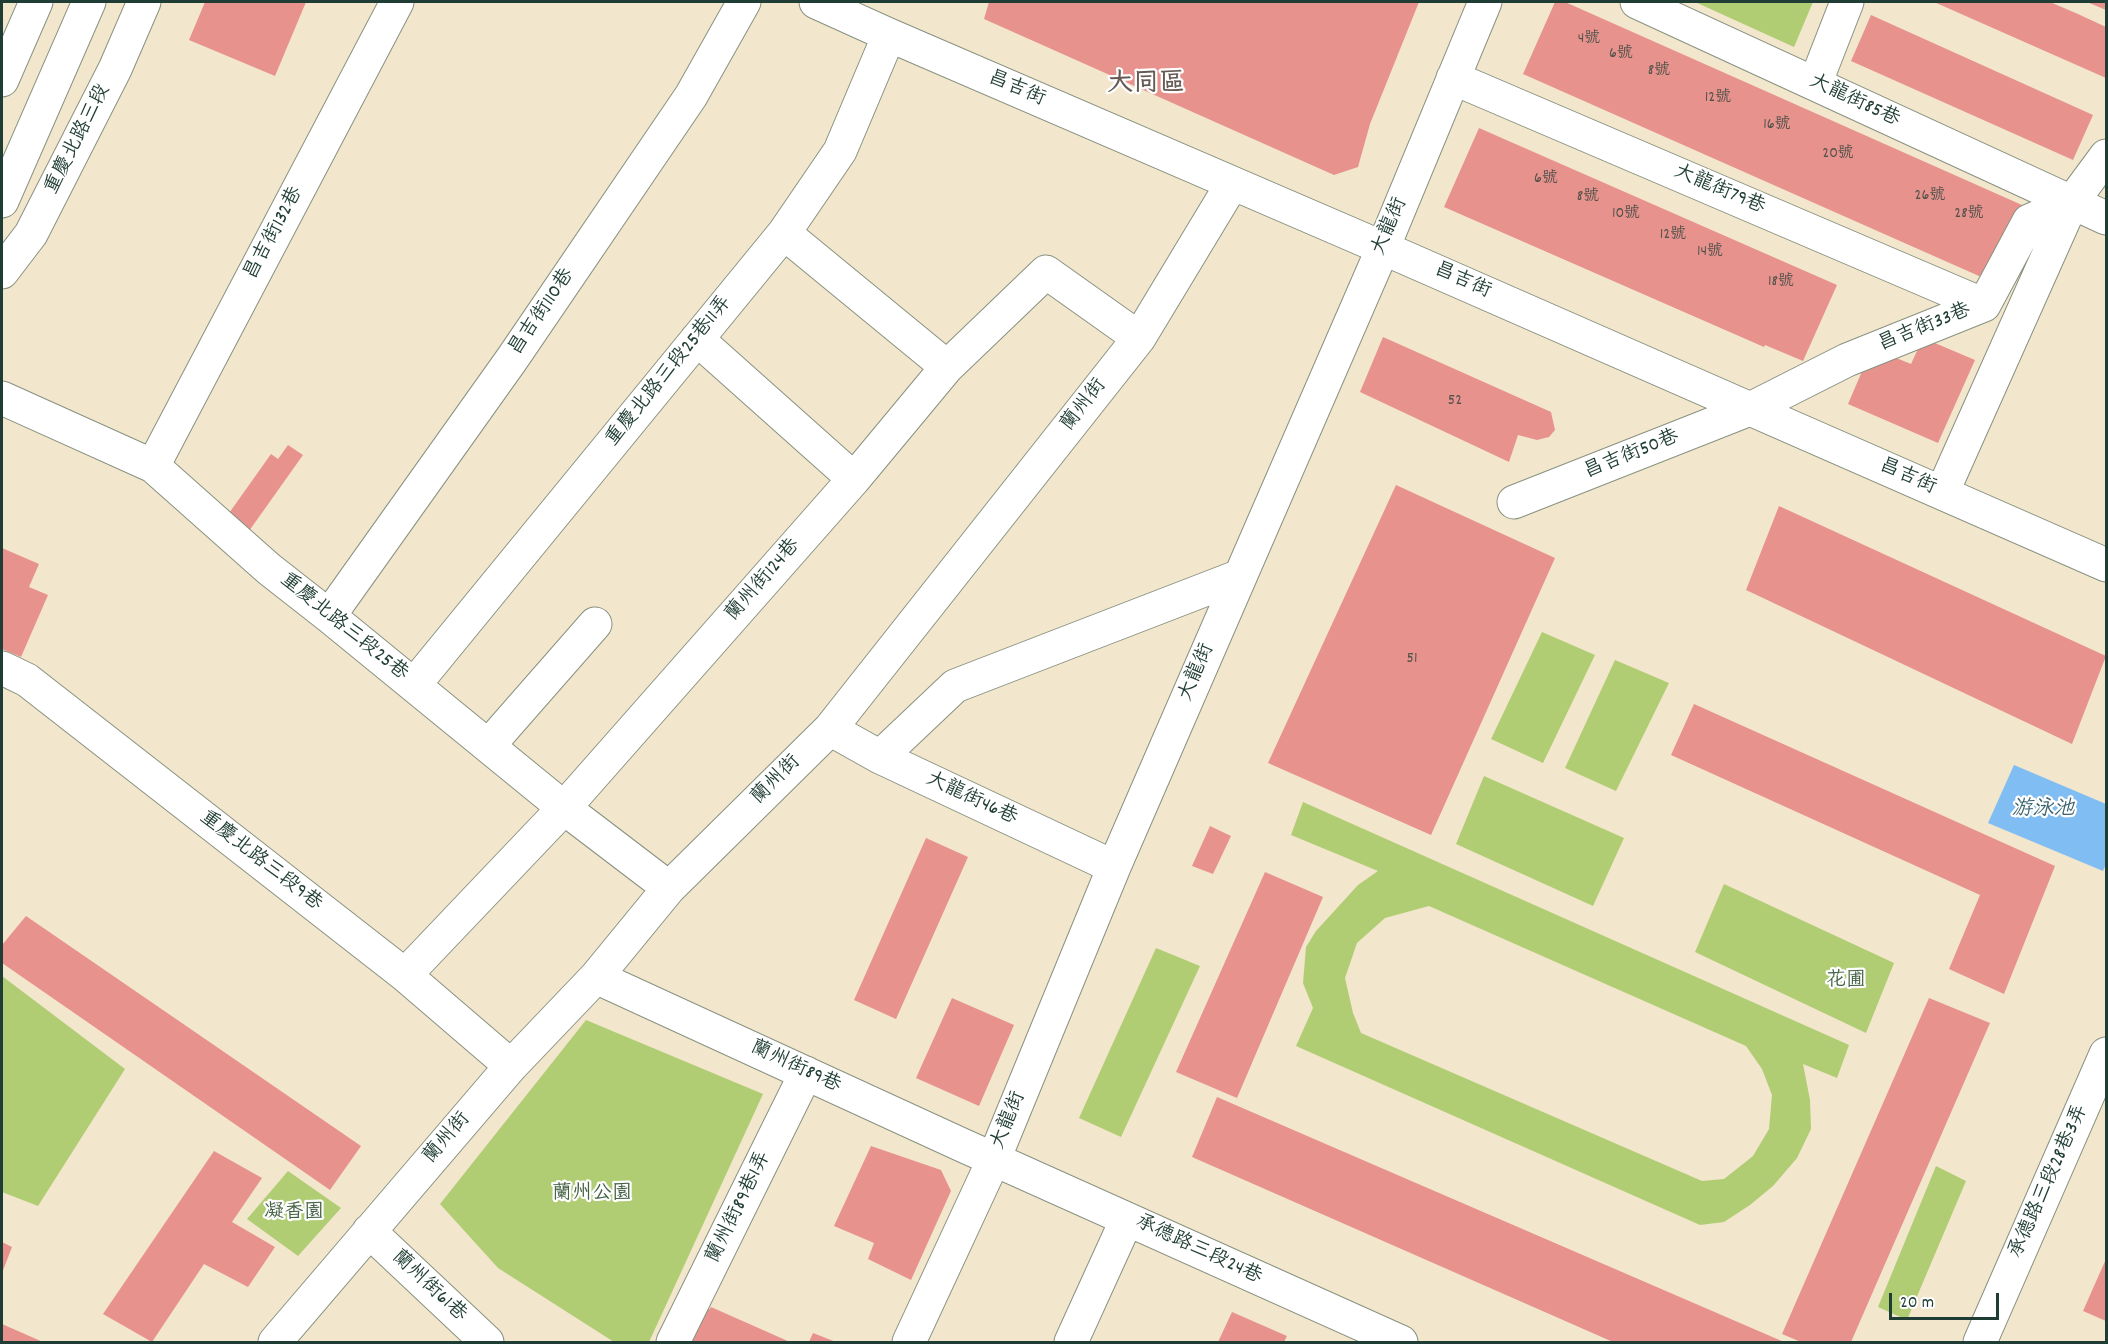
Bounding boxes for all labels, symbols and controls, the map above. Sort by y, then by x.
house number: 4號 [1578,30,1600,50]
house number: 6號 [1609,45,1633,65]
house number: 8號 [1648,62,1670,82]
street label: 昌吉街 [984,67,1048,113]
district label: 大同區 [1107,70,1185,102]
street label: 大龍街85巷 [1805,71,1903,133]
street label: 重慶北路三段 [41,81,117,199]
house number: 12號 [1705,89,1731,109]
house number: 16號 [1763,116,1791,136]
house number: 20號 [1822,145,1854,165]
street label: 大龍街79巷 [1670,161,1768,221]
house number: 6號 [1534,170,1558,190]
street label: 昌吉街132巷 [240,183,310,285]
house number: 26號 [1915,187,1945,207]
house number: 8號 [1577,188,1599,208]
street label: 大龍街 [1368,195,1414,259]
house number: 10號 [1612,205,1640,225]
house number: 28號 [1954,205,1984,225]
house number: 12號 [1660,226,1686,246]
house number: 14號 [1697,243,1723,263]
street label: 昌吉街 [1430,259,1494,305]
street label: 昌吉街110巷 [505,265,581,361]
house number: 18號 [1768,273,1794,293]
street label: 重慶北路三段25巷11弄 [602,292,738,452]
street label: 昌吉街33巷 [1875,300,1975,358]
street label: 蘭州街 [1057,375,1113,437]
house number: 52 [1448,392,1462,412]
street label: 昌吉街50巷 [1581,426,1683,486]
street label: 昌吉街 [1875,455,1939,501]
street label: 蘭州街124巷 [722,535,806,627]
street label: 重慶北路三段25巷 [274,569,412,687]
street label: 大龍街 [1175,641,1221,705]
house number: 51 [1407,650,1417,670]
street label: 蘭州街 [747,751,807,811]
street label: 大龍街46巷 [921,768,1021,832]
water label: 游泳池 [2012,798,2074,824]
street label: 重慶北路三段9巷 [194,807,326,917]
park label: 花圃 [1826,970,1866,994]
street label: 蘭州街89巷 [746,1037,844,1099]
street label: 大龍街 [988,1089,1032,1153]
street label: 承德路三段28巷3弄 [2005,1101,2095,1263]
street label: 蘭州街 [419,1108,477,1170]
street label: 蘭州街89巷1弄 [703,1148,777,1268]
park label: 蘭州公園 [552,1183,632,1207]
park label: 凝香園 [264,1202,324,1226]
street label: 承德路三段24巷 [1131,1211,1265,1291]
street label: 蘭州街61巷 [385,1246,471,1328]
scale bar [1892,1281,2002,1319]
text: 20 m [1900,1291,1934,1316]

